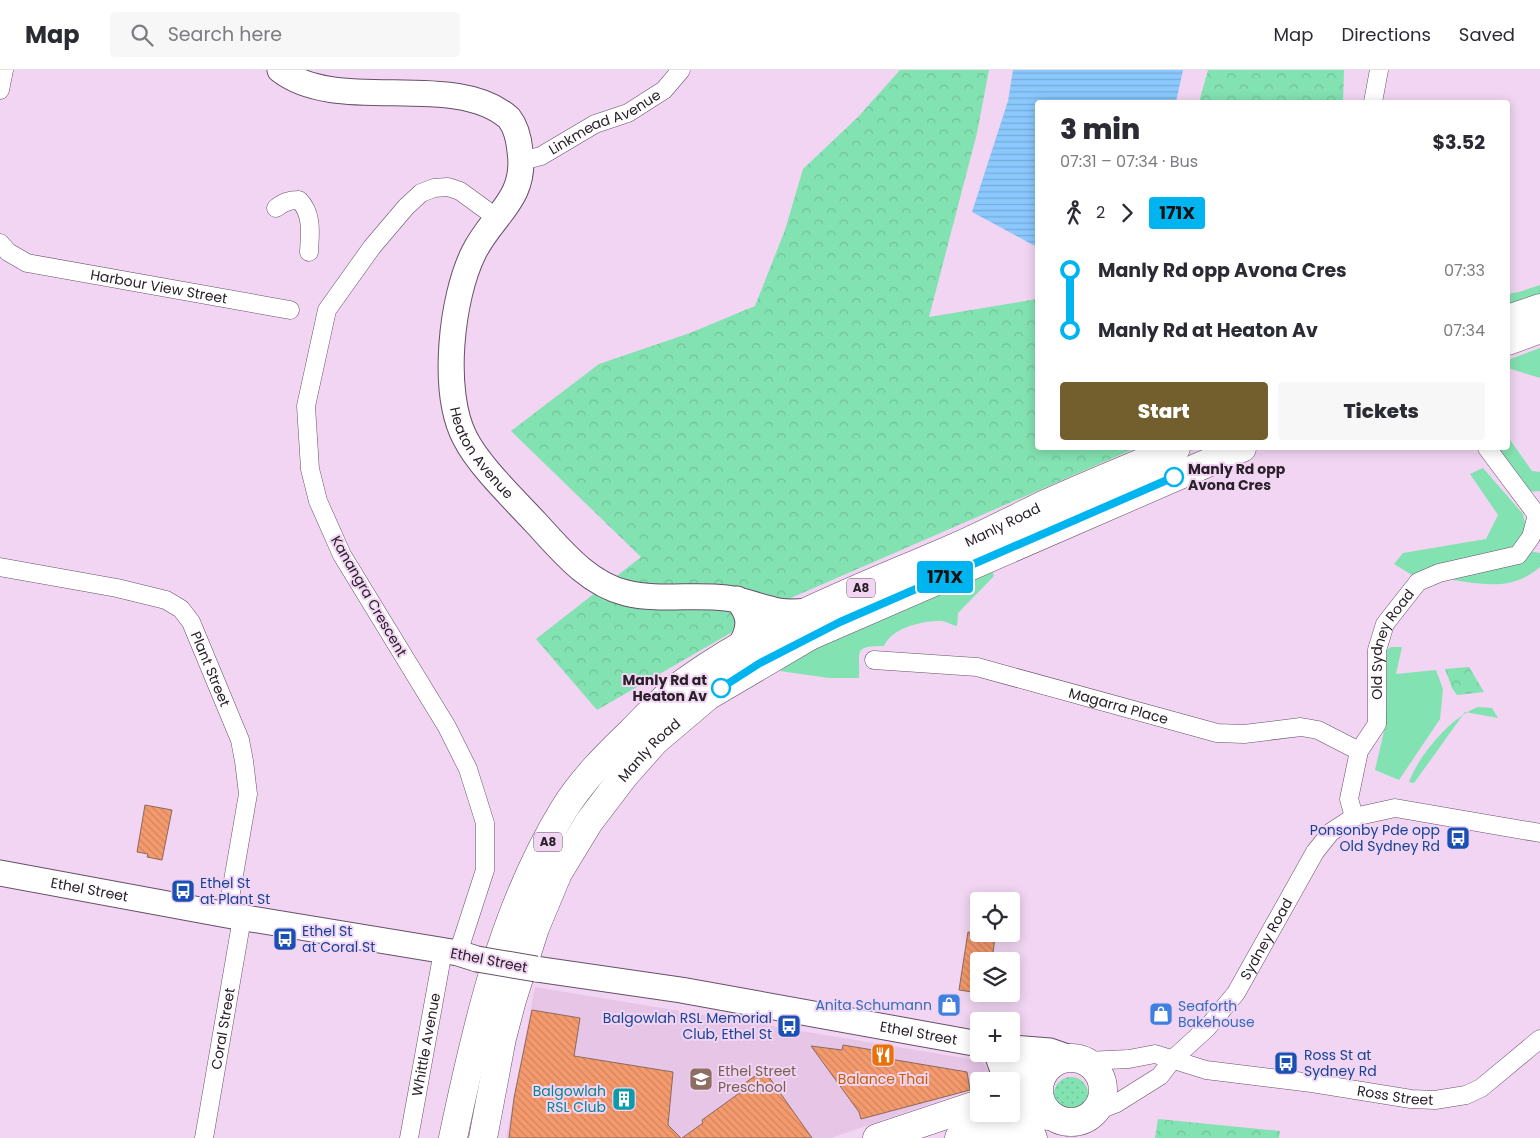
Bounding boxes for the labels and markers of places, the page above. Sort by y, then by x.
place label: Manly Rd opp Avona Cres [1188,459,1286,495]
marker: Manly Rd opp Avona Cres [1164,467,1184,487]
place label: Manly Rd at Heaton Av [622,670,707,706]
marker: Manly Rd at Heaton Av [711,678,731,698]
place label: Ponsonby Pde opp Old Sydney Rd [1310,820,1440,856]
bus stop icon: Ponsonby Pde opp Old Sydney Rd [1445,825,1471,851]
place label: Ethel St at Plant St [200,873,270,909]
bus stop icon: Ethel St at Plant St [170,878,196,904]
place label: Ethel St at Coral St [302,921,375,957]
bus stop icon: Ethel St at Coral St [272,926,298,952]
shop icon: Anita Schumann [936,992,962,1018]
place label: Anita Schumann [815,995,932,1015]
place label: Seaforth Bakehouse [1178,996,1255,1032]
shop icon: Seaforth Bakehouse [1148,1001,1174,1027]
place label: Balgowlah RSL Memorial Club, Ethel St [603,1008,772,1044]
bus stop icon: Balgowlah RSL Memorial Club, Ethel St [776,1013,802,1039]
restaurant icon: Balance Thai [870,1042,896,1068]
place label: Ross St at Sydney Rd [1304,1045,1377,1081]
bus stop icon: Ross St at Sydney Rd [1273,1050,1299,1076]
place label: Ethel Street Preschool [718,1061,796,1097]
school or university icon: Ethel Street Preschool [688,1066,714,1092]
place label: Balance Thai [838,1069,928,1089]
place label: Balgowlah RSL Club [533,1081,606,1117]
building icon: Balgowlah RSL Club [611,1086,637,1112]

